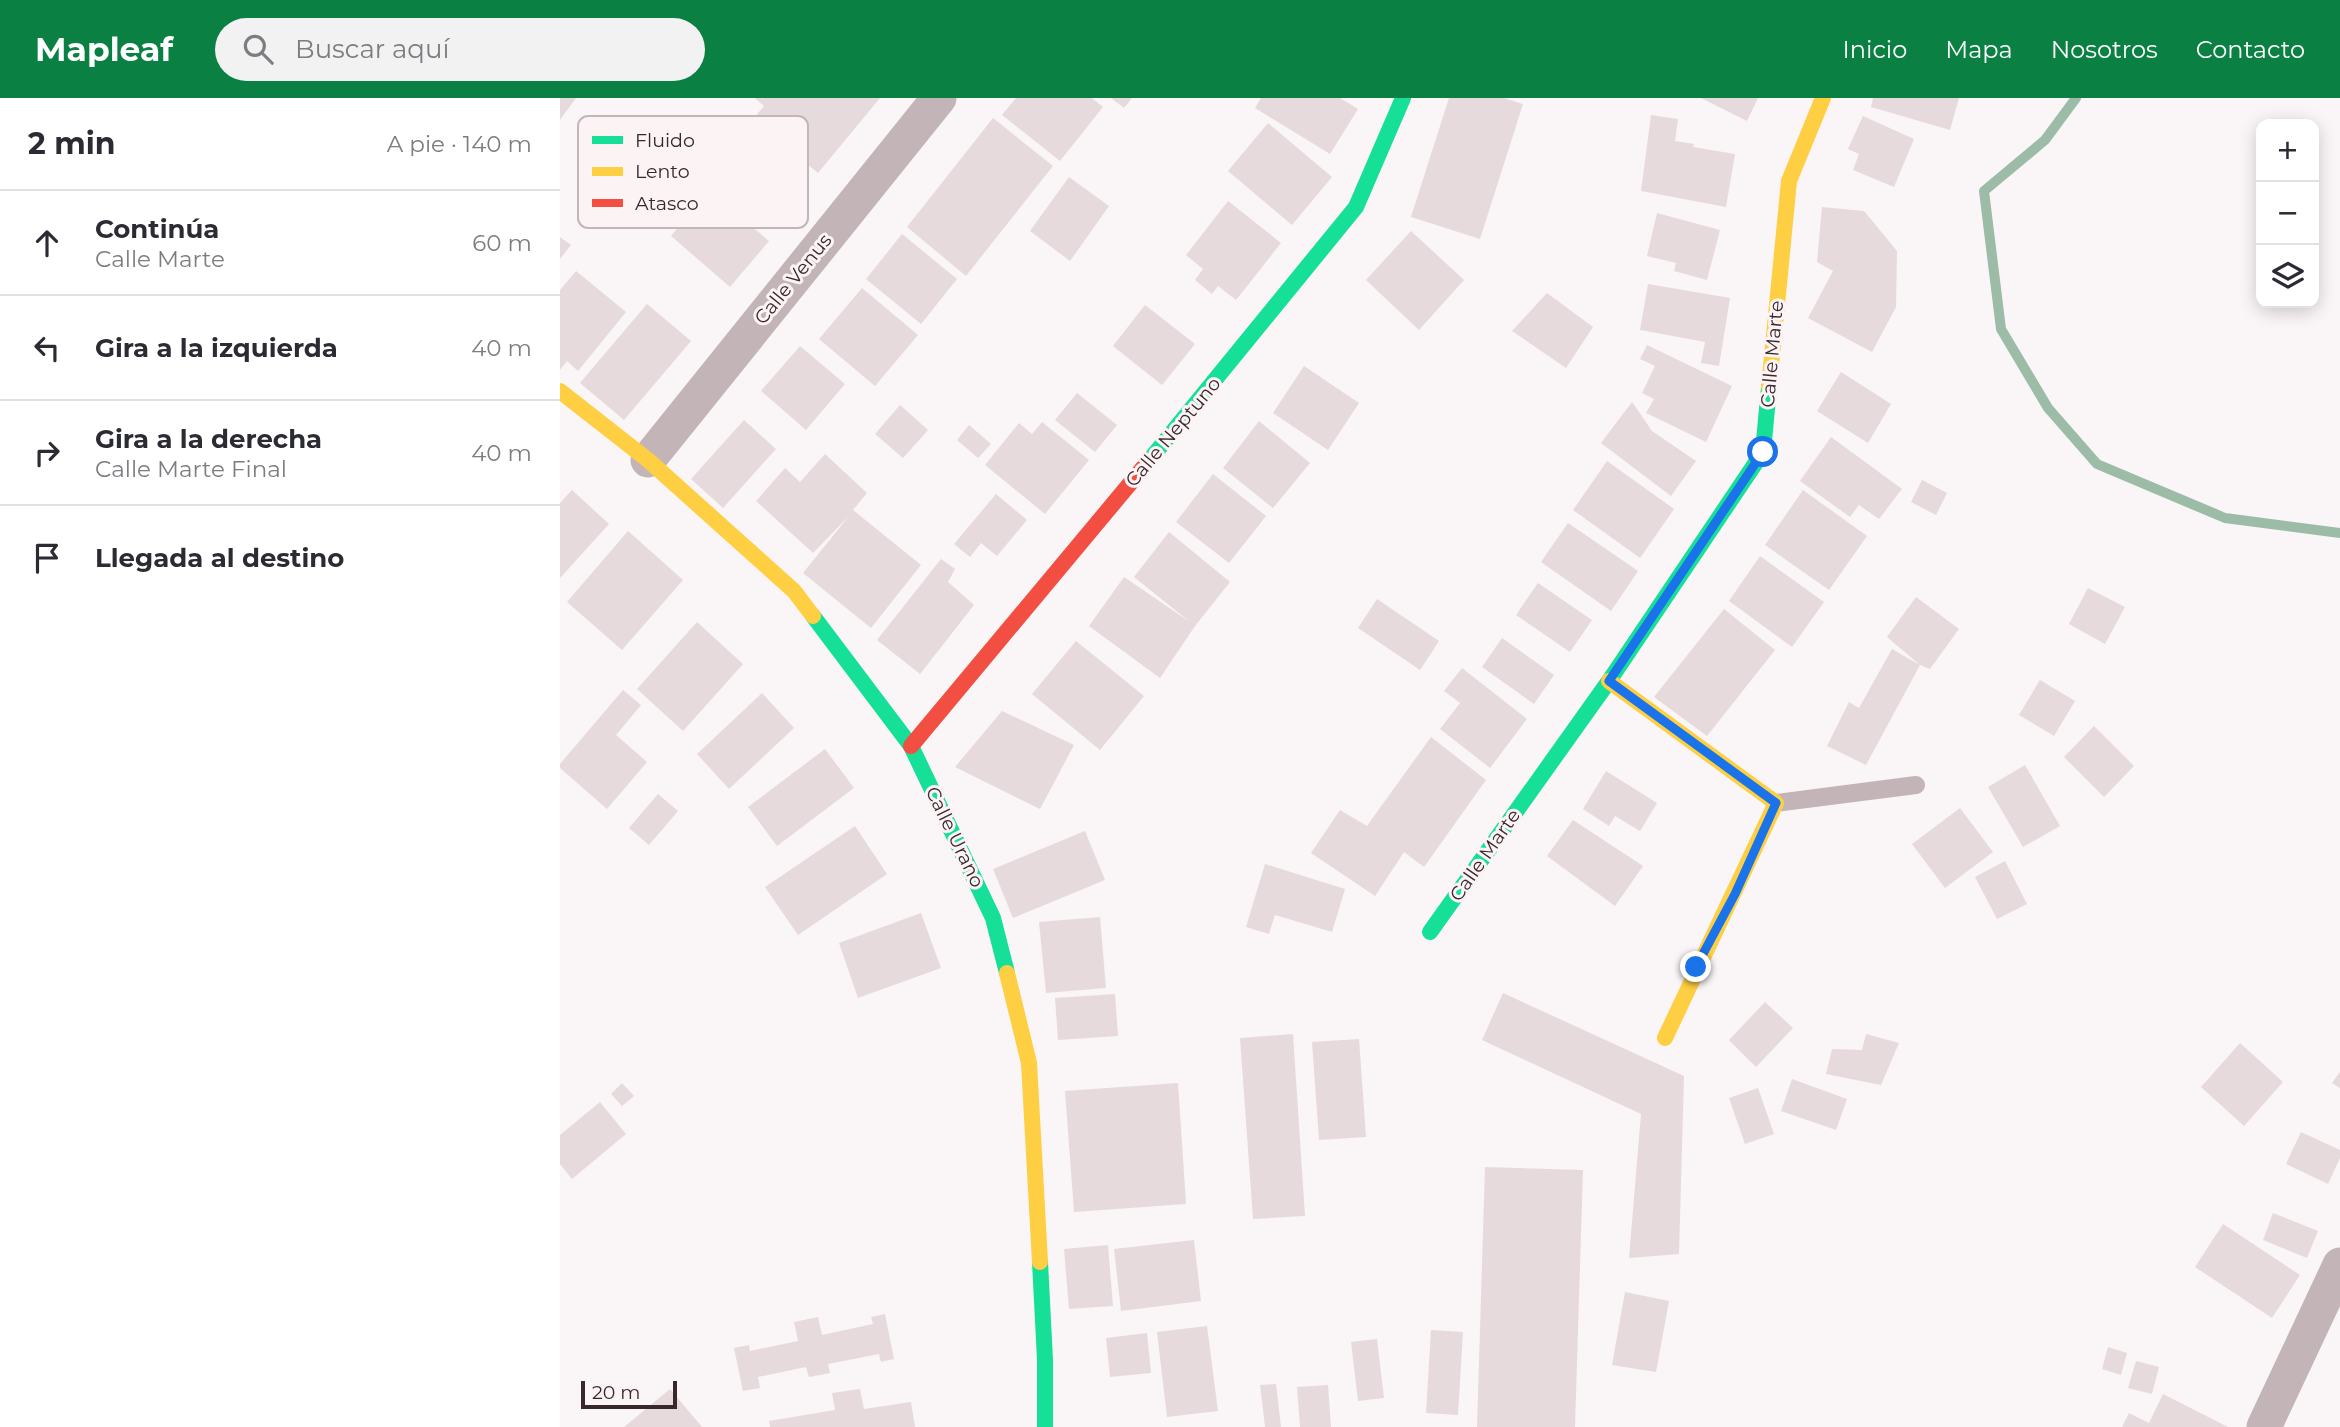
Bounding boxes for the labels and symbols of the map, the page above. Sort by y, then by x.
legend [578,116,808,228]
text: Fluido [635,129,695,152]
text: Lento [635,160,690,183]
text: Atasco [635,192,699,215]
street label: Calle Venus [750,229,836,329]
street label: Calle Marte [1756,300,1788,408]
street label: Calle Neptuno [1120,372,1226,492]
route start [1747,436,1778,467]
street label: Calle Urano [921,783,989,891]
street label: Calle Marte [1445,804,1525,906]
route end [1680,951,1711,982]
scale bar [581,1378,677,1410]

